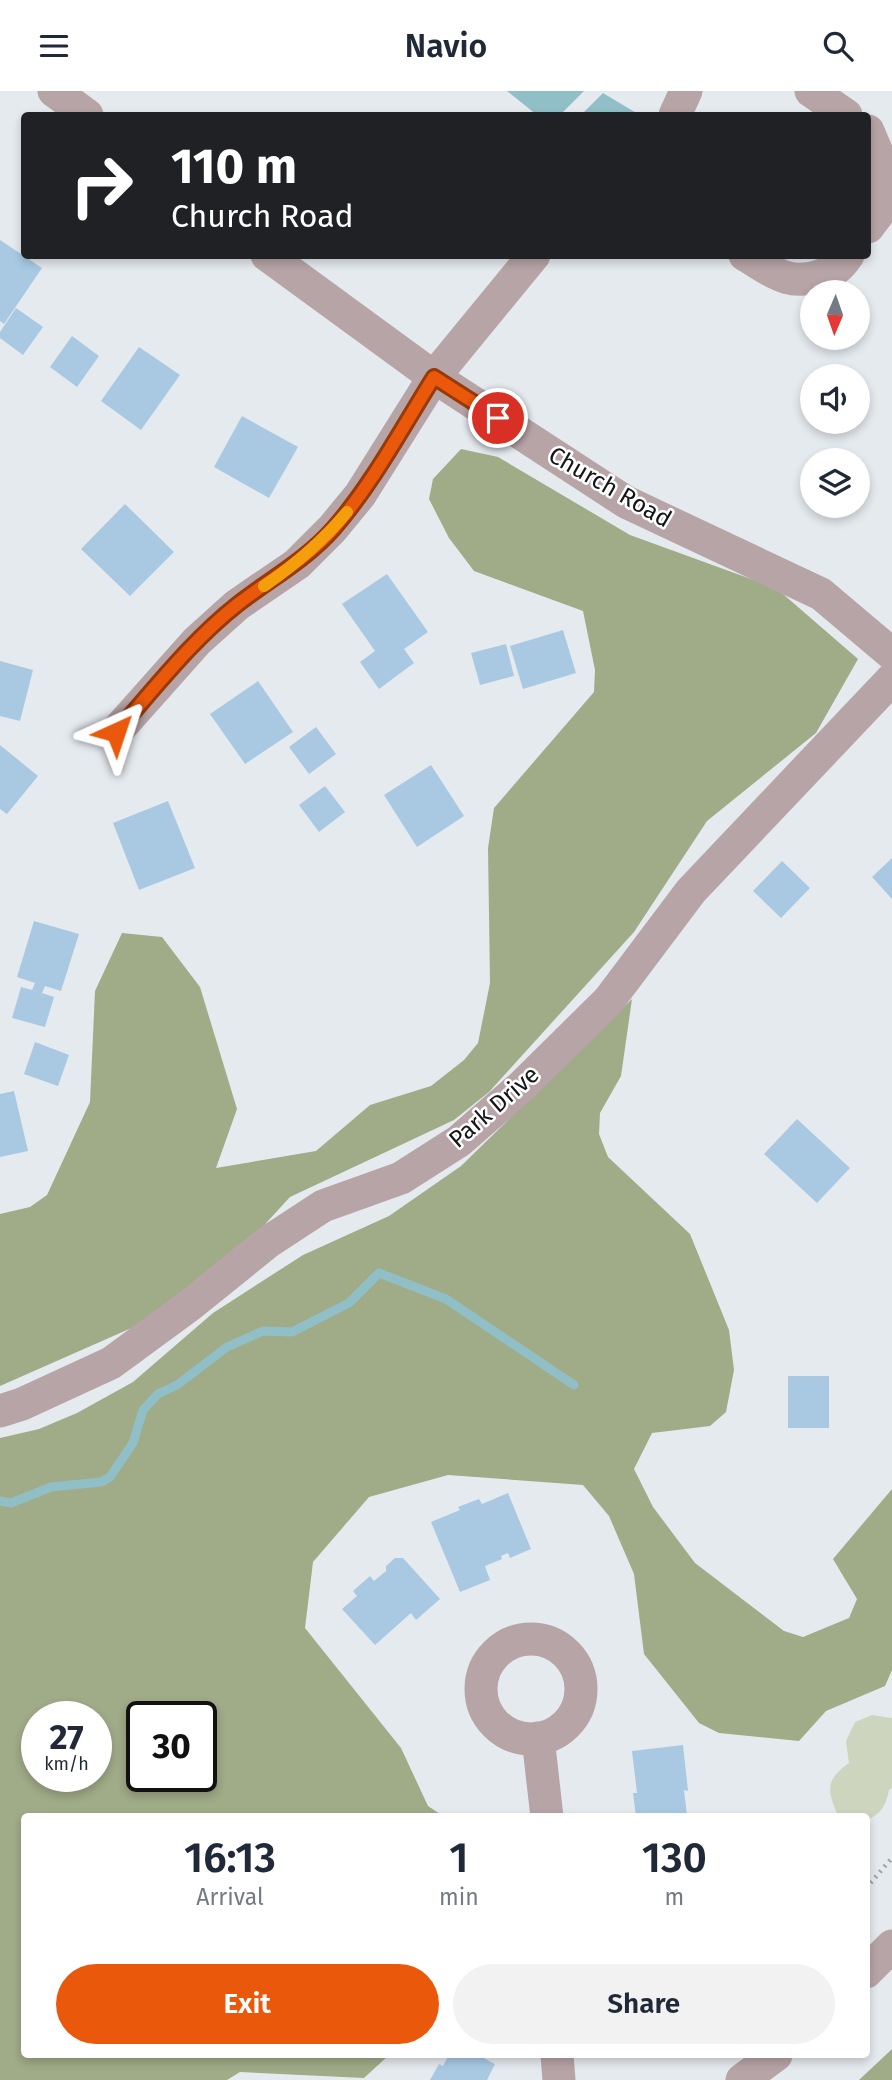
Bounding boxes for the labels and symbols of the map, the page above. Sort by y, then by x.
north arrow [800,280,870,350]
pin [468,388,528,448]
street label: Church Road [544,441,676,533]
position arrow [79,695,153,769]
street label: Park Drive [443,1060,545,1154]
speed limit sign: 30 [126,1701,217,1792]

